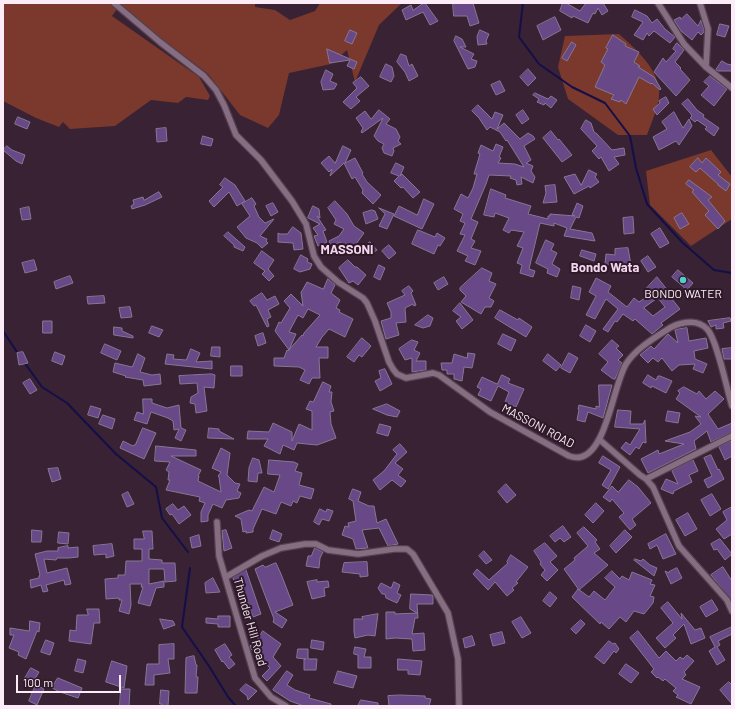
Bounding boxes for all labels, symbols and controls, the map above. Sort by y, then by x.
district label: MASSONI [320,242,374,258]
district label: Bondo Wata [571,260,639,276]
marker: BONDO WATER [678,275,688,285]
place label: BONDO WATER [644,287,722,301]
street label: MASSONI ROAD [499,401,577,451]
street label: Thunder Hill Road [231,576,269,668]
scale bar [18,667,123,693]
text: 100 m [23,675,53,689]

